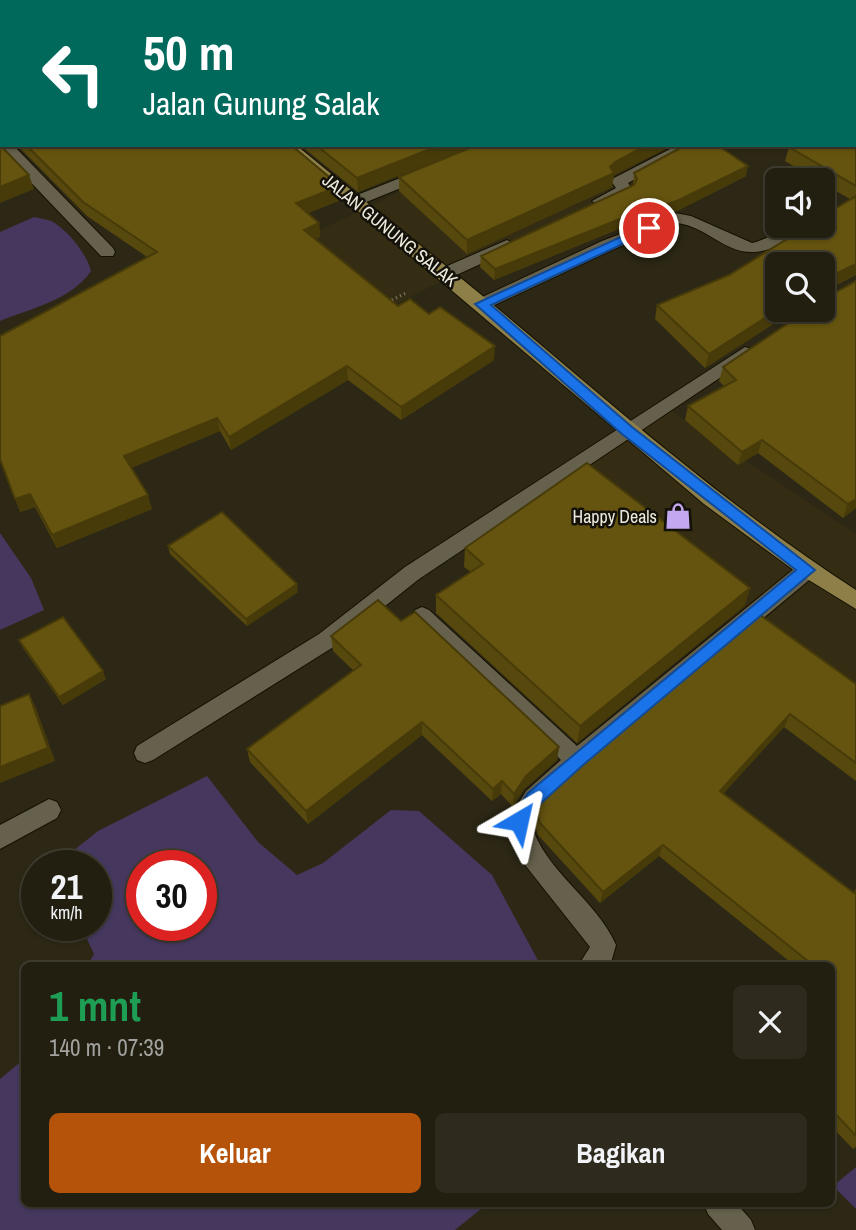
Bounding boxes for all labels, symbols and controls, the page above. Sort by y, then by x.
text: 50 m [143,19,235,85]
icon: left [28,28,119,119]
text: Jalan Gunung Salak [143,82,379,125]
street label: JALAN GUNUNG SALAK [317,168,463,292]
map controls [765,168,835,322]
button: sound [765,168,835,238]
pin [619,198,679,258]
icon: arrive [630,209,668,247]
button: search [765,252,835,322]
shop icon: Happy Deals [663,501,693,531]
place label: Happy Deals [573,504,657,529]
position arrow [482,784,556,858]
speed limit sign: 30 [126,850,217,941]
text: 21 [51,863,82,910]
text: km/h [51,900,83,925]
text: 1 mnt [49,978,141,1034]
button: close [733,985,807,1059]
text: 140 m · 07:39 [49,1032,164,1063]
button: Keluar [49,1113,421,1193]
button: Bagikan [435,1113,807,1193]

